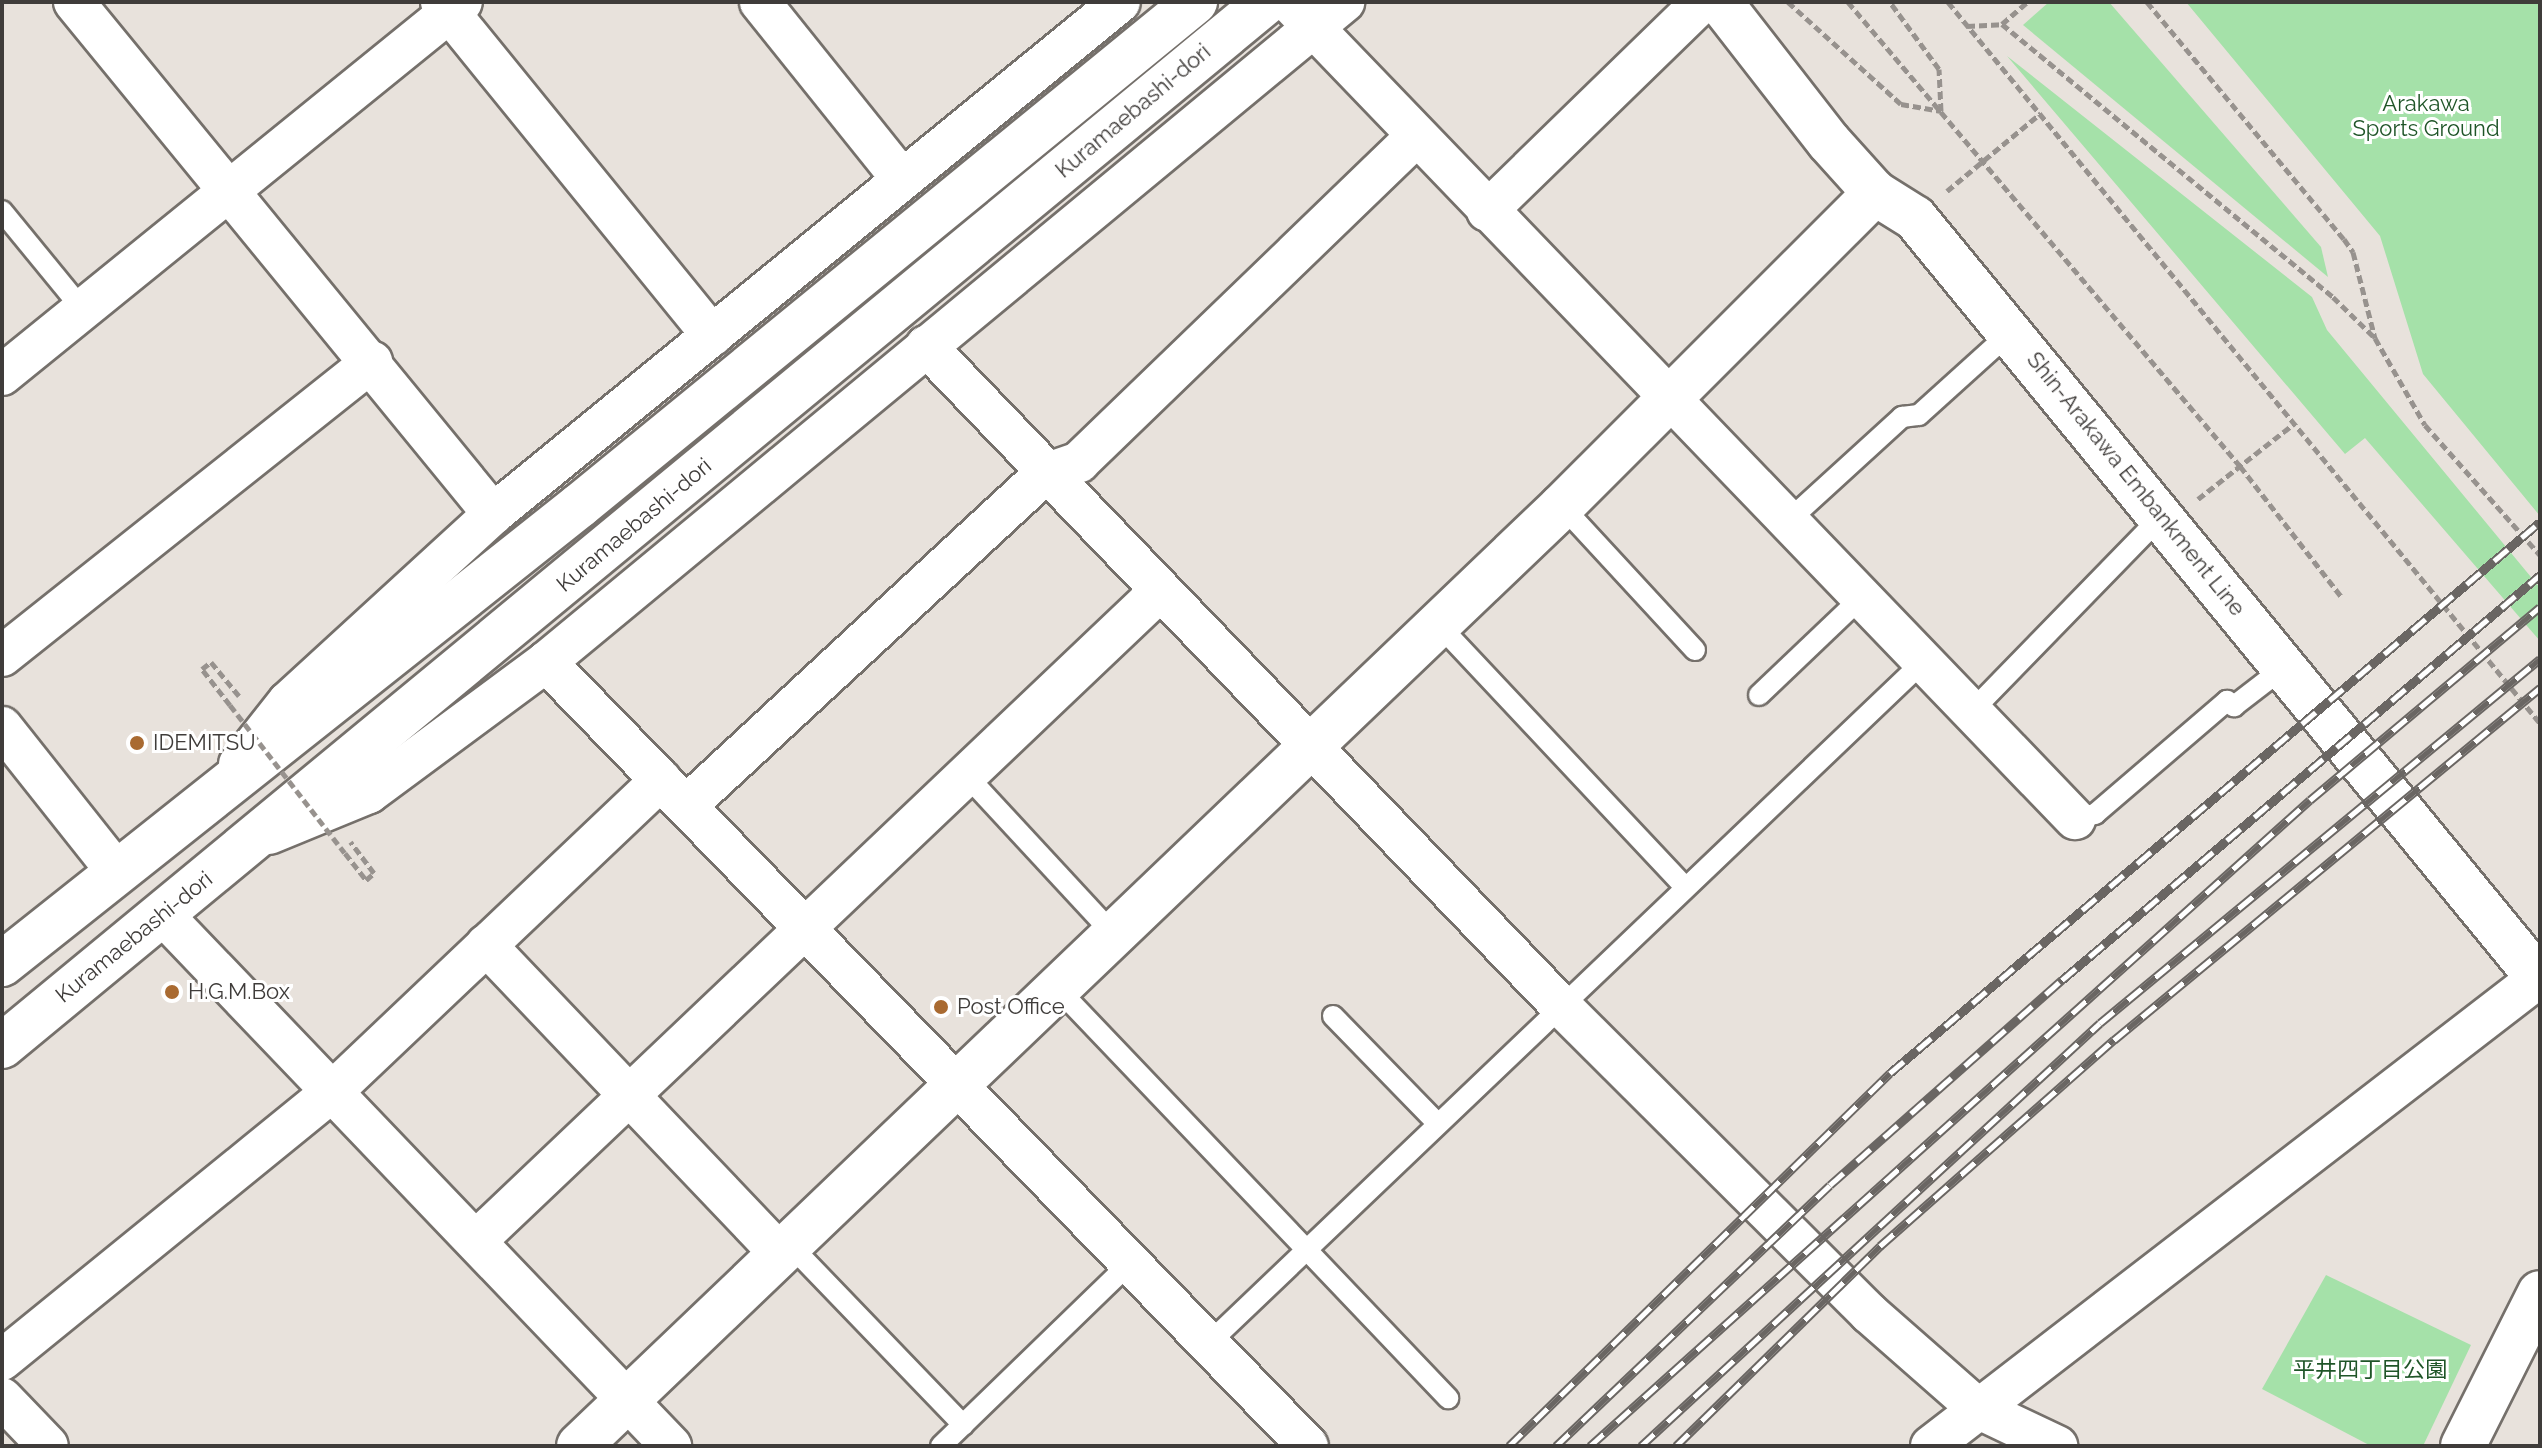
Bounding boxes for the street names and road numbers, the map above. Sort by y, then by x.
street label: Kuramaebashi-dori [1050,39,1216,183]
street label: Shin-Arakawa Embankment Line [2021,347,2251,621]
street label: Kuramaebashi-dori [551,453,717,597]
street label: Kuramaebashi-dori [50,866,218,1008]

